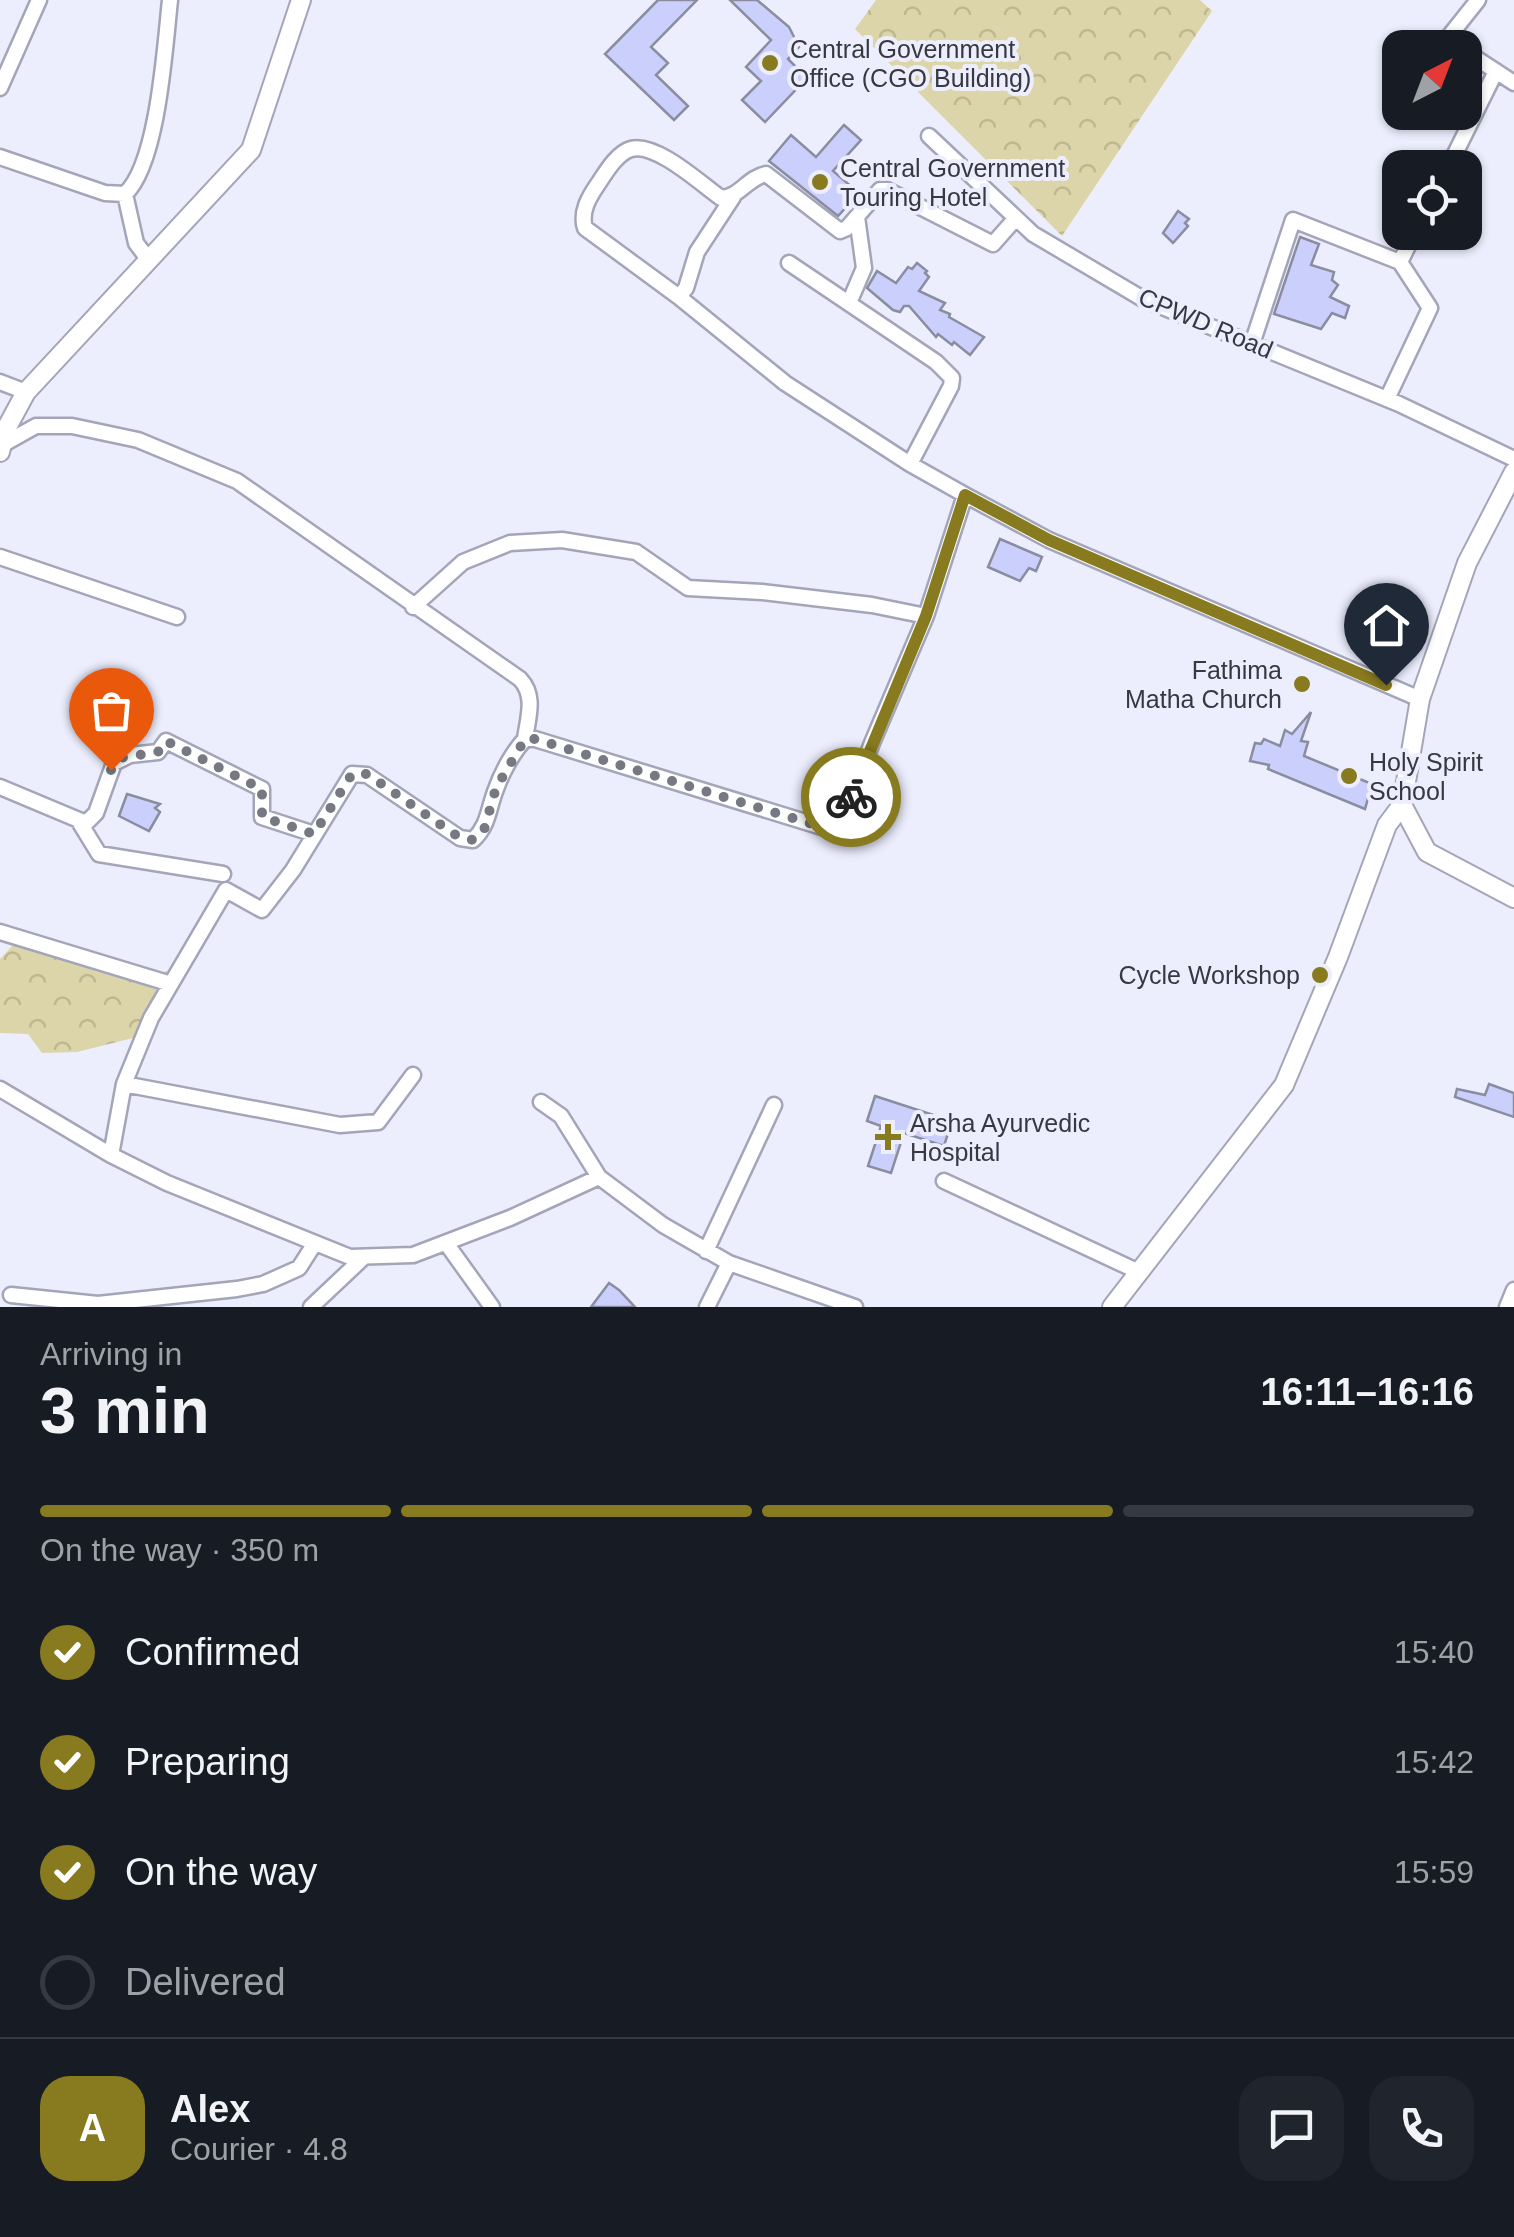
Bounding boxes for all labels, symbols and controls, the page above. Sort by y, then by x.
north arrow [1382,30,1482,130]
map controls [1382,30,1482,250]
place label: Central Government Office (CGO Building) [790,35,1031,92]
marker: Central Government Office (CGO Building) [759,52,781,74]
button: locate [1382,150,1482,250]
place label: Central Government Touring Hotel [840,154,1065,211]
marker: Central Government Touring Hotel [809,171,831,193]
street label: CPWD Road [1135,282,1277,364]
pin [1344,583,1429,686]
icon: home [1359,598,1414,653]
place label: Fathima Matha Church [1125,656,1282,713]
pin [69,668,154,771]
marker: Fathima Matha Church [1291,673,1313,695]
icon: bag [84,683,139,738]
courier [801,747,901,847]
place label: Holy Spirit School [1369,748,1483,805]
marker: Holy Spirit School [1338,765,1360,787]
icon: bike [824,770,879,825]
place label: Cycle Workshop [1118,961,1300,989]
marker: Cycle Workshop [1309,964,1331,986]
place label: Arsha Ayurvedic Hospital [910,1109,1090,1166]
marker: Arsha Ayurvedic Hospital [875,1124,901,1150]
text: Arriving in [40,1336,182,1372]
text: 16:11–16:16 [1261,1371,1474,1413]
text: 3 min [40,1374,210,1447]
text: On the way · 350 m [40,1532,319,1568]
icon: check [40,1625,95,1680]
text: Confirmed [125,1631,300,1673]
text: 15:40 [1394,1634,1474,1670]
icon: check [40,1735,95,1790]
text: Preparing [125,1741,290,1783]
text: 15:42 [1394,1744,1474,1780]
icon: check [40,1845,95,1900]
text: On the way [125,1851,317,1893]
text: 15:59 [1394,1854,1474,1890]
text: Delivered [125,1961,286,2003]
button: chat [1239,2076,1344,2181]
button: phone [1369,2076,1474,2181]
text: Alex [170,2088,250,2130]
text: A [79,2107,106,2149]
text: Courier · 4.8 [170,2131,348,2167]

